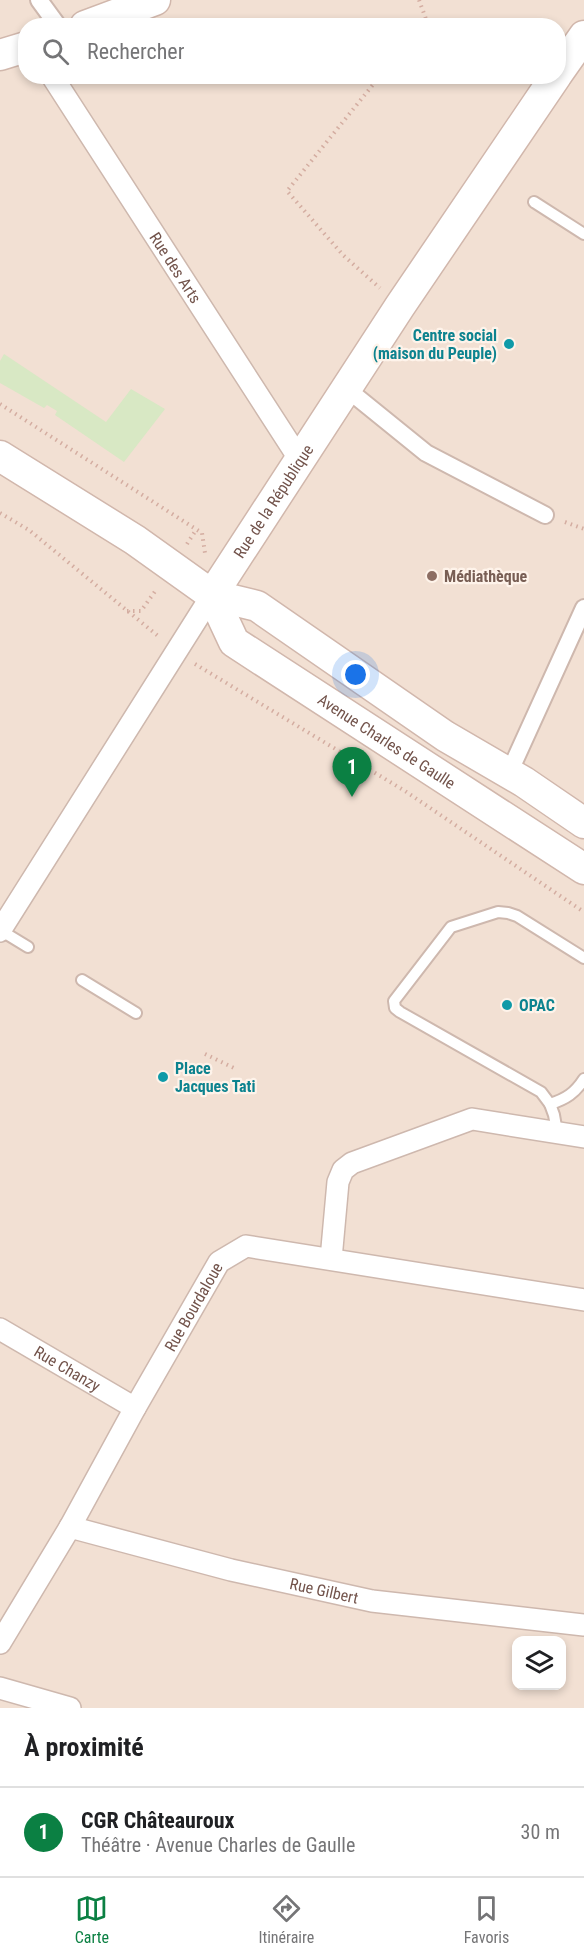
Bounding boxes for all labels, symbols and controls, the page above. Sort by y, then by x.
search box [18,18,566,84]
icon: search [39,35,72,68]
text: Rechercher [87,39,184,64]
street label: Rue des Arts [146,229,205,306]
place label: Centre social (maison du Peuple) [373,326,497,363]
marker: Centre social (maison du Peuple) [502,337,516,351]
street label: Rue de la République [229,441,317,561]
place label: Médiathèque [444,567,528,586]
marker: Médiathèque [425,569,439,583]
your location [341,660,370,689]
street label: Avenue Charles de Gaulle [314,690,459,793]
pin: 1 [332,748,372,797]
place label: OPAC [519,996,555,1015]
marker: OPAC [500,998,514,1012]
place label: Place Jacques Tati [175,1059,256,1096]
marker: Place Jacques Tati [156,1070,170,1084]
street label: Rue Bourdaloue [160,1259,226,1354]
street label: Rue Chanzy [31,1342,104,1395]
street label: Rue Gilbert [288,1574,360,1607]
map controls [512,1636,566,1690]
button: layers [512,1636,566,1690]
text: À proximité [24,1732,144,1762]
text: CGR Châteauroux [81,1808,234,1833]
text: 1 [38,1820,49,1844]
text: 30 m [521,1820,560,1844]
text: Théâtre · Avenue Charles de Gaulle [81,1833,355,1857]
tab: Carte [75,1892,109,1947]
tab: Itinéraire [258,1892,314,1947]
tab: Favoris [464,1892,509,1947]

